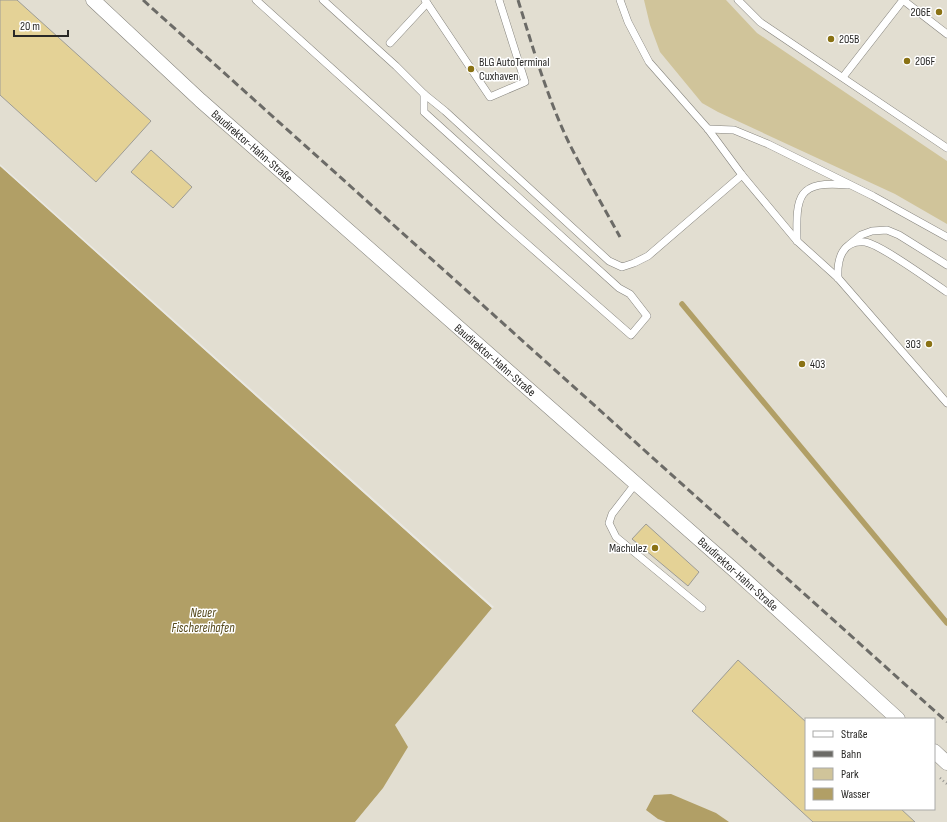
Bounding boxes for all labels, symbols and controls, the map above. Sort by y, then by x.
place label: 206E [911,5,931,20]
marker: 206E [934,7,944,17]
scale bar [14,12,68,38]
text: 20 m [20,19,40,34]
place label: 205B [839,32,859,47]
marker: 205B [826,34,836,44]
place label: 206F [915,54,936,69]
place label: BLG AutoTerminal Cuxhaven [479,55,549,84]
marker: 206F [902,56,912,66]
marker: BLG AutoTerminal Cuxhaven [466,64,476,74]
street label: Baudirektor-Hahn-Straße [208,107,296,186]
street label: Baudirektor-Hahn-Straße [451,321,539,400]
place label: 303 [906,337,921,352]
marker: 303 [924,339,934,349]
place label: 403 [810,357,825,372]
marker: 403 [797,359,807,369]
street label: Baudirektor-Hahn-Straße [694,534,781,615]
place label: Machulez [609,541,648,556]
marker: Machulez [650,543,660,553]
water label: Neuer Fischereihafen [171,605,235,636]
legend [805,718,935,810]
text: Straße [841,727,868,742]
text: Bahn [841,747,861,762]
text: Park [841,767,859,782]
text: Wasser [841,787,870,802]

